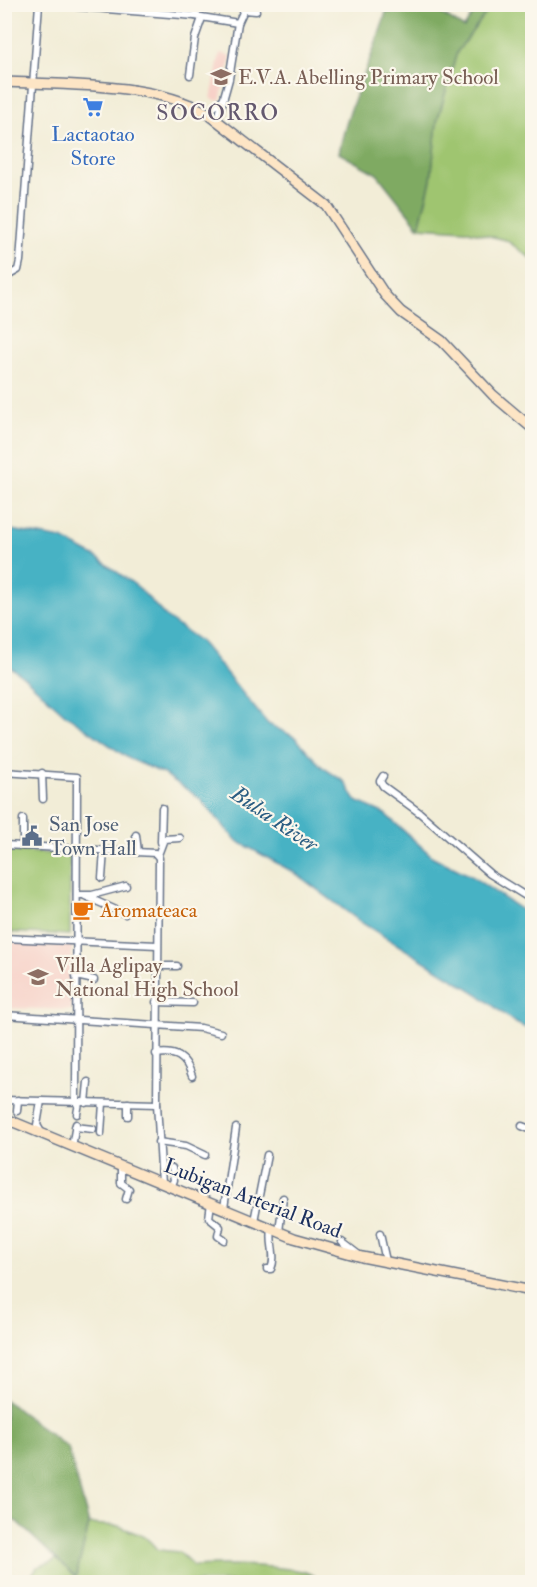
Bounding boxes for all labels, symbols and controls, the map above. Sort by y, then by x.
place label: E.V.A. Abelling Primary School [238,64,499,91]
school or university icon: E.V.A. Abelling Primary School [209,65,233,89]
supermarket icon: Lactaotao Store [81,95,105,119]
district label: SOCORRO [156,99,280,127]
place label: Lactaotao Store [51,121,135,172]
water label: Bulsa River [225,779,325,859]
place label: San Jose Town Hall [49,811,137,862]
public building icon: San Jose Town Hall [20,824,44,848]
place label: Aromateaca [99,897,198,924]
cafe icon: Aromateaca [71,898,95,922]
place label: Villa Aglipay National High School [55,952,239,1003]
school or university icon: Villa Aglipay National High School [26,965,50,989]
street label: Lubigan Arterial Road [160,1152,346,1245]

